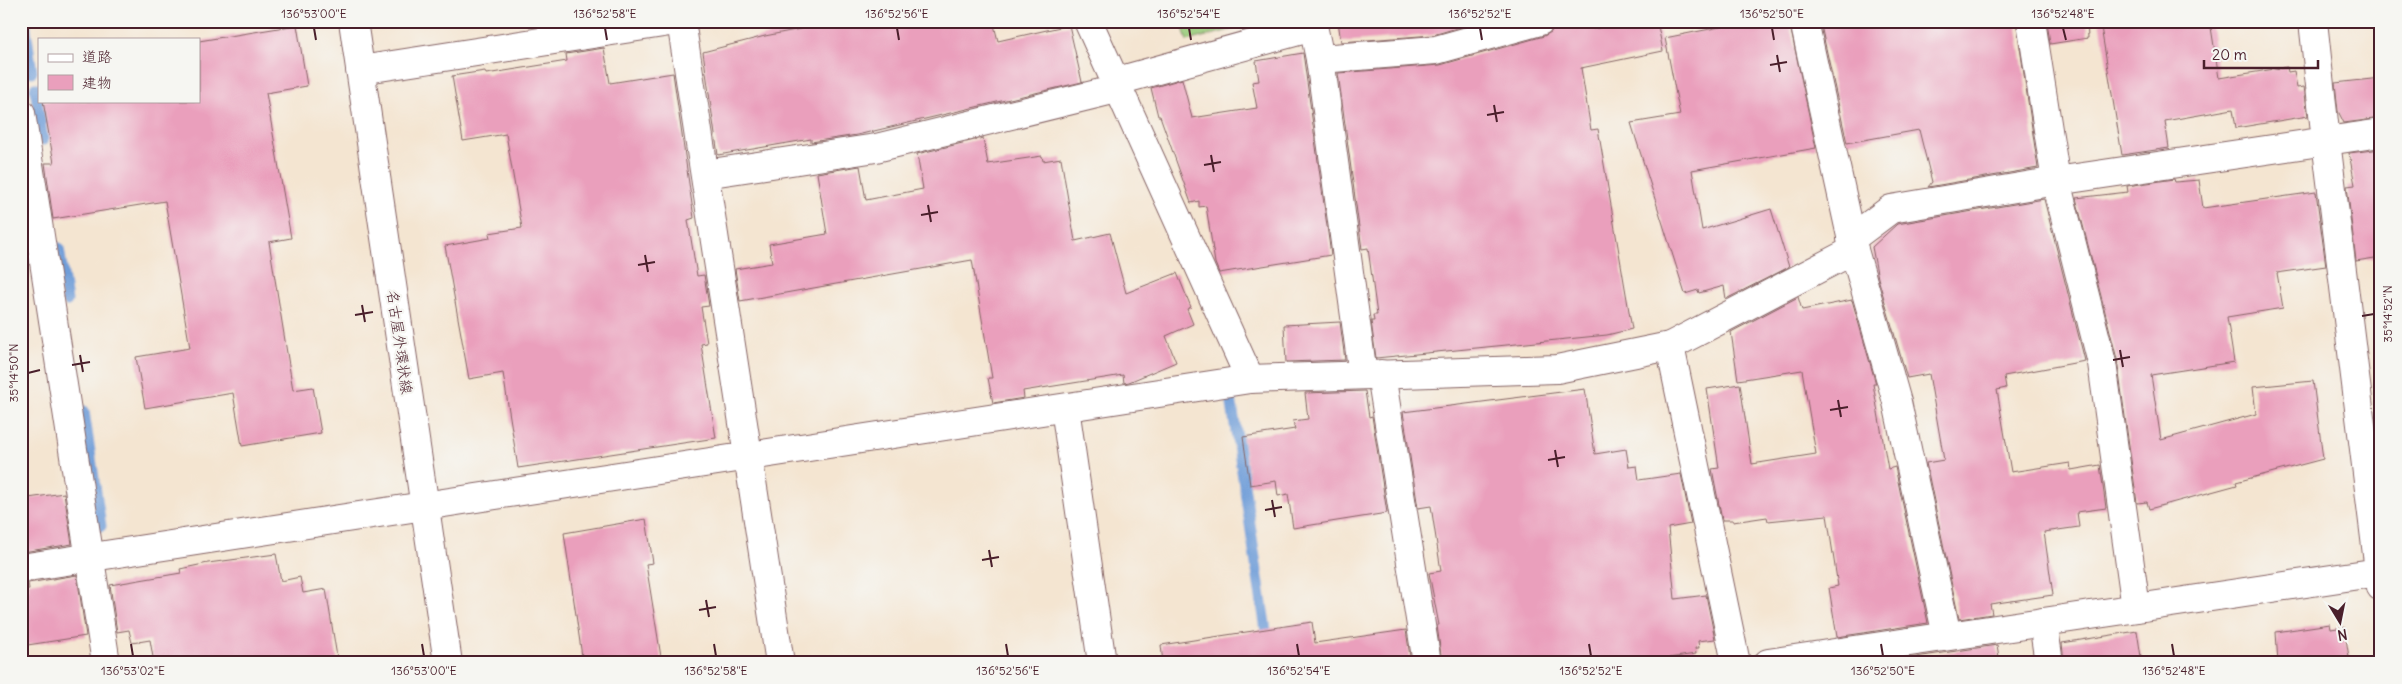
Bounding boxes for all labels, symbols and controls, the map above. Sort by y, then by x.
text: 136°53'00"E [281,6,347,21]
text: 136°52'58"E [573,6,637,21]
text: 136°52'56"E [865,6,929,21]
text: 136°52'54"E [1157,6,1221,21]
text: 136°52'52"E [1449,6,1511,21]
text: 136°52'50"E [1740,6,1804,21]
text: 136°52'48"E [2032,6,2094,21]
legend [38,38,200,102]
scale bar [2204,38,2318,70]
text: 20 m [2212,45,2247,64]
text: 道路 [82,47,112,66]
text: 建物 [82,73,112,92]
text: 35°14'52"N [2380,285,2395,343]
street label: 名古屋外環状線 [383,289,417,395]
text: 35°14'50"N [6,344,21,402]
north arrow [2314,596,2364,646]
text: N [2336,625,2349,645]
text: 136°53'02"E [101,663,165,678]
text: 136°53'00"E [391,663,457,678]
text: 136°52'58"E [684,663,748,678]
text: 136°52'56"E [976,663,1040,678]
text: 136°52'54"E [1267,663,1331,678]
text: 136°52'52"E [1560,663,1622,678]
text: 136°52'50"E [1851,663,1915,678]
text: 136°52'48"E [2143,663,2205,678]

